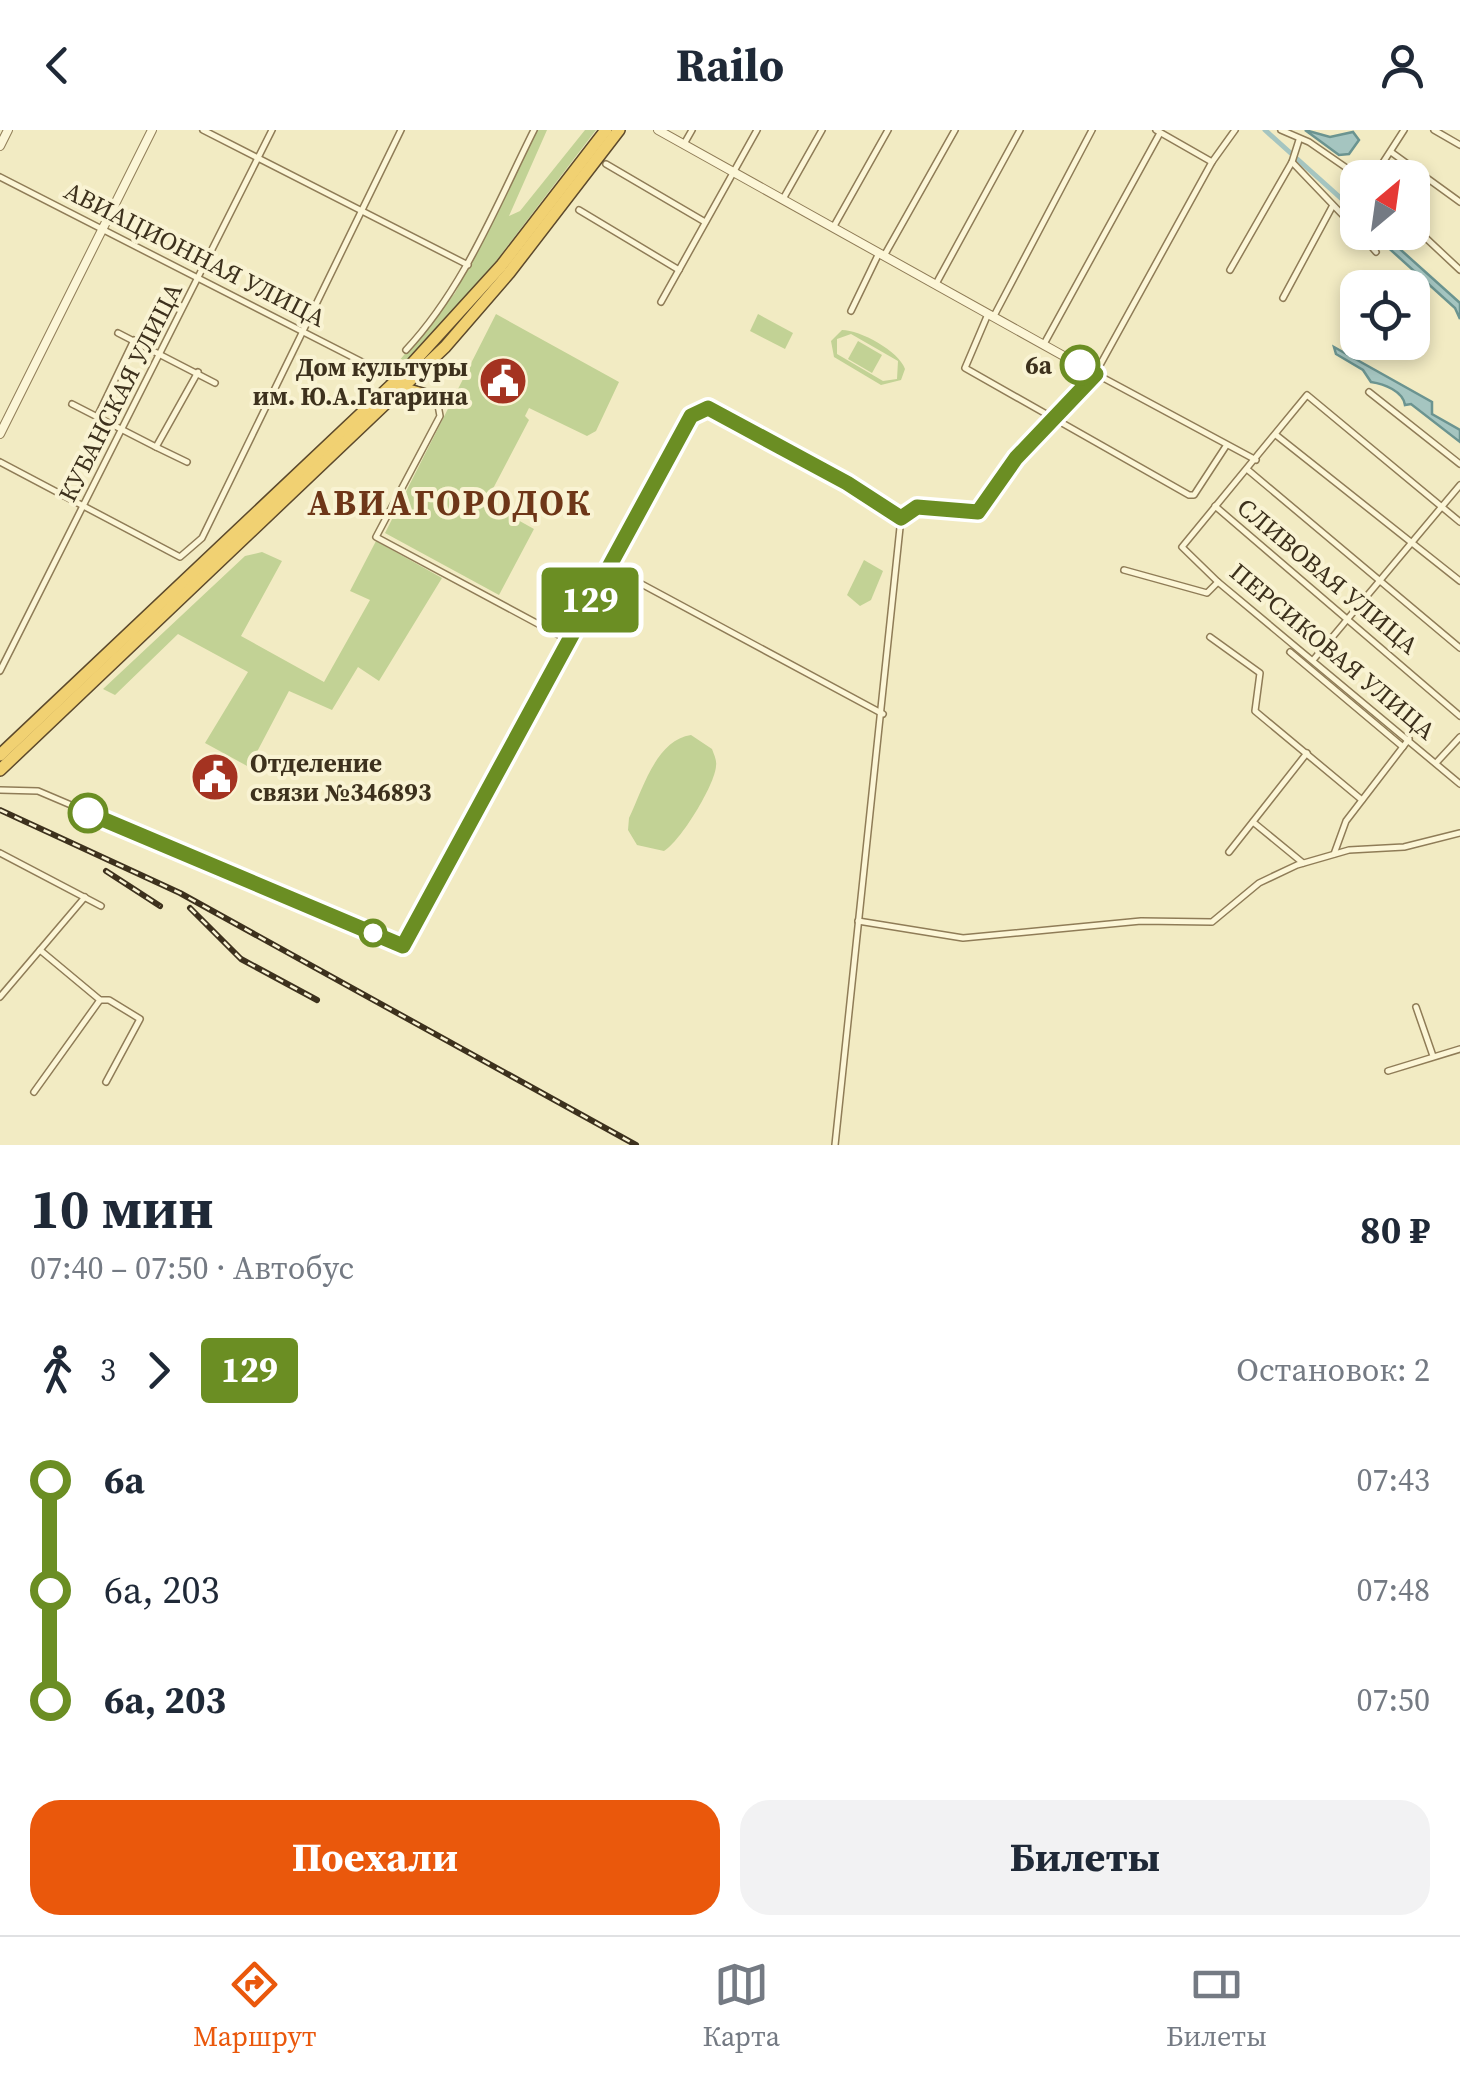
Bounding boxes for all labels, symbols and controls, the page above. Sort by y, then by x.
text: Railo [676,34,784,96]
icon: back [30,38,85,93]
icon: person [1375,38,1430,93]
north arrow [1340,160,1430,250]
map controls [1340,160,1430,360]
street label: АВИАЦИОННАЯ УЛИЦА [59,173,332,335]
button: locate [1340,270,1430,360]
street label: КУБАНСКАЯ УЛИЦА [50,276,190,507]
marker: 6а [1061,346,1099,384]
place label: 6а [1025,348,1053,382]
place label: Дом культуры им. Ю.А.Гагарина [253,350,469,413]
public building icon: Дом культуры им. Ю.А.Гагарина [477,355,529,407]
district label: АВИАГОРОДОК [307,479,593,527]
street label: СЛИВОВАЯ УЛИЦА [1230,490,1426,662]
street label: ПЕРСИКОВАЯ УЛИЦА [1223,555,1443,747]
line badge: 129 [532,568,648,632]
text: 129 [562,576,618,624]
place label: Отделение связи №346893 [250,746,431,809]
public building icon: Отделение связи №346893 [189,751,241,803]
unlabelled marker [69,794,107,832]
unlabelled marker [360,920,386,946]
text: 10 мин [30,1171,214,1246]
text: 80 ₽ [1360,1204,1430,1256]
text: 07:40 – 07:50 · Автобус [30,1246,354,1290]
icon: walk [30,1343,85,1398]
icon: forward [131,1343,186,1398]
text: 129 [221,1346,278,1394]
text: 3 [100,1348,116,1392]
text: Остановок: 2 [1236,1348,1430,1392]
text: 6а [104,1454,145,1506]
text: 07:43 [1356,1458,1430,1502]
text: 6а, 203 [104,1564,220,1616]
text: 07:48 [1356,1568,1430,1612]
text: 6a, 203 [104,1674,226,1726]
text: 07:50 [1356,1678,1430,1722]
button: Поехали [30,1800,720,1915]
button: Билеты [740,1800,1430,1915]
tab: Маршрут [193,1957,317,2055]
tab: Карта [703,1957,780,2055]
tab: Билеты [1166,1957,1267,2055]

